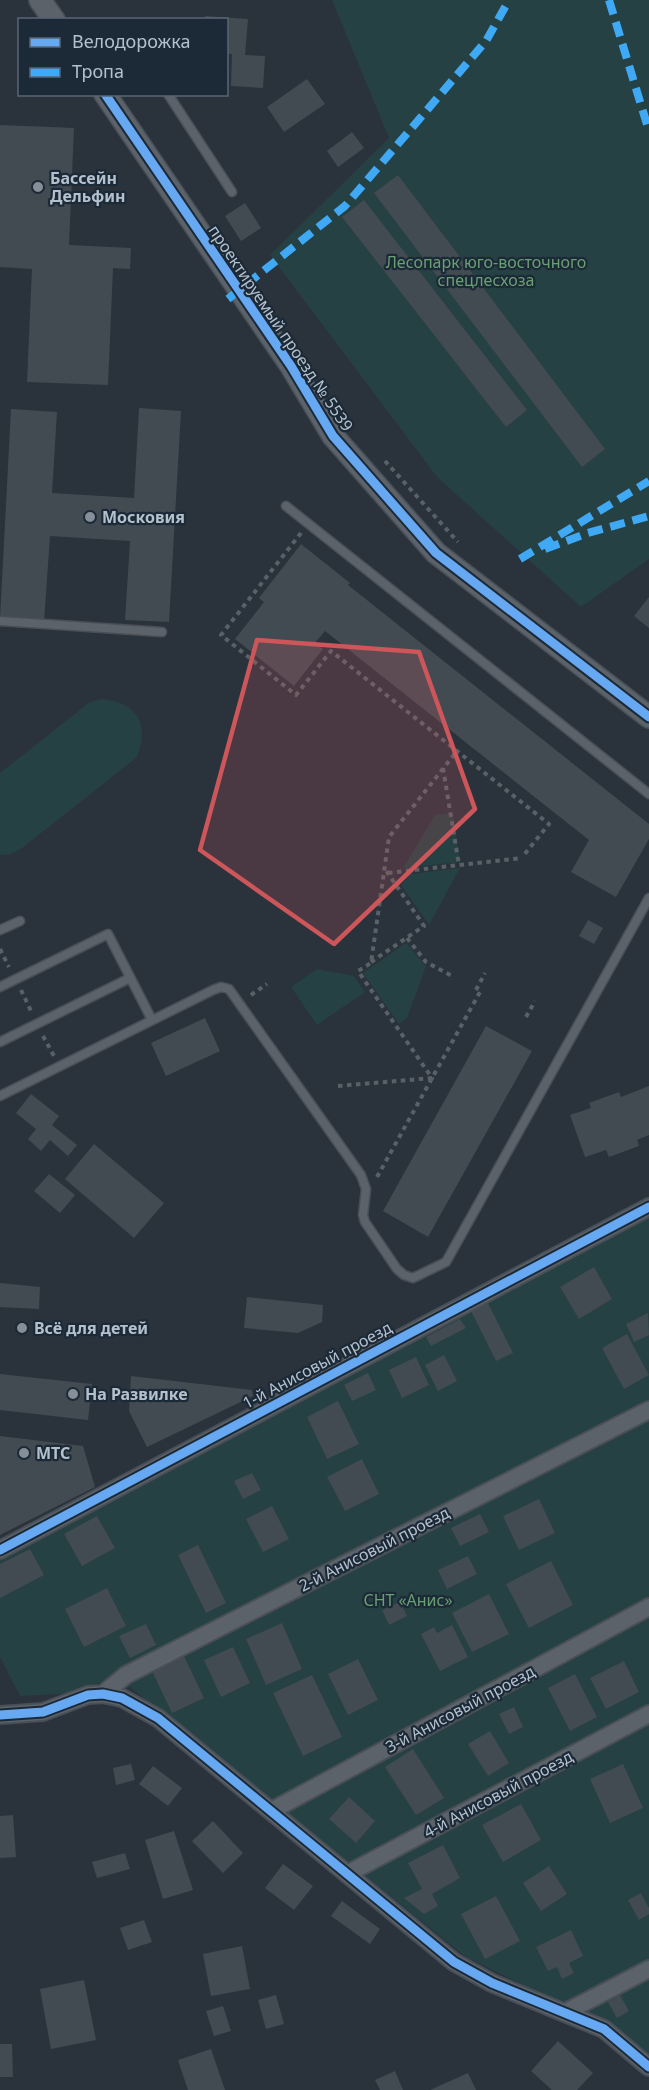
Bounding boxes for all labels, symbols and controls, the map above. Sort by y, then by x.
legend [18,18,228,96]
text: Велодорожка [72,29,190,53]
text: Тропа [72,59,124,83]
place label: Бассейн Дельфин [50,167,125,207]
marker: Бассейн Дельфин [31,180,45,194]
street label: проектируемый проезд № 5539 [204,221,358,435]
park label: Лесопарк юго-восточного спецлесхоза [386,251,586,291]
place label: Московия [102,506,185,528]
marker: Московия [83,510,97,524]
street label: 1-й Анисовый проезд [238,1316,396,1414]
place label: Всё для детей [34,1317,148,1339]
marker: Всё для детей [15,1321,29,1335]
place label: На Развилке [85,1383,188,1405]
marker: На Развилке [66,1387,80,1401]
place label: МТС [36,1442,70,1464]
marker: МТС [17,1446,31,1460]
street label: 2-й Анисовый проезд [295,1501,453,1597]
park label: СНТ «Анис» [363,1589,453,1611]
street label: 3-й Анисовый проезд [381,1660,539,1758]
street label: 4-й Анисовый проезд [419,1745,577,1843]

